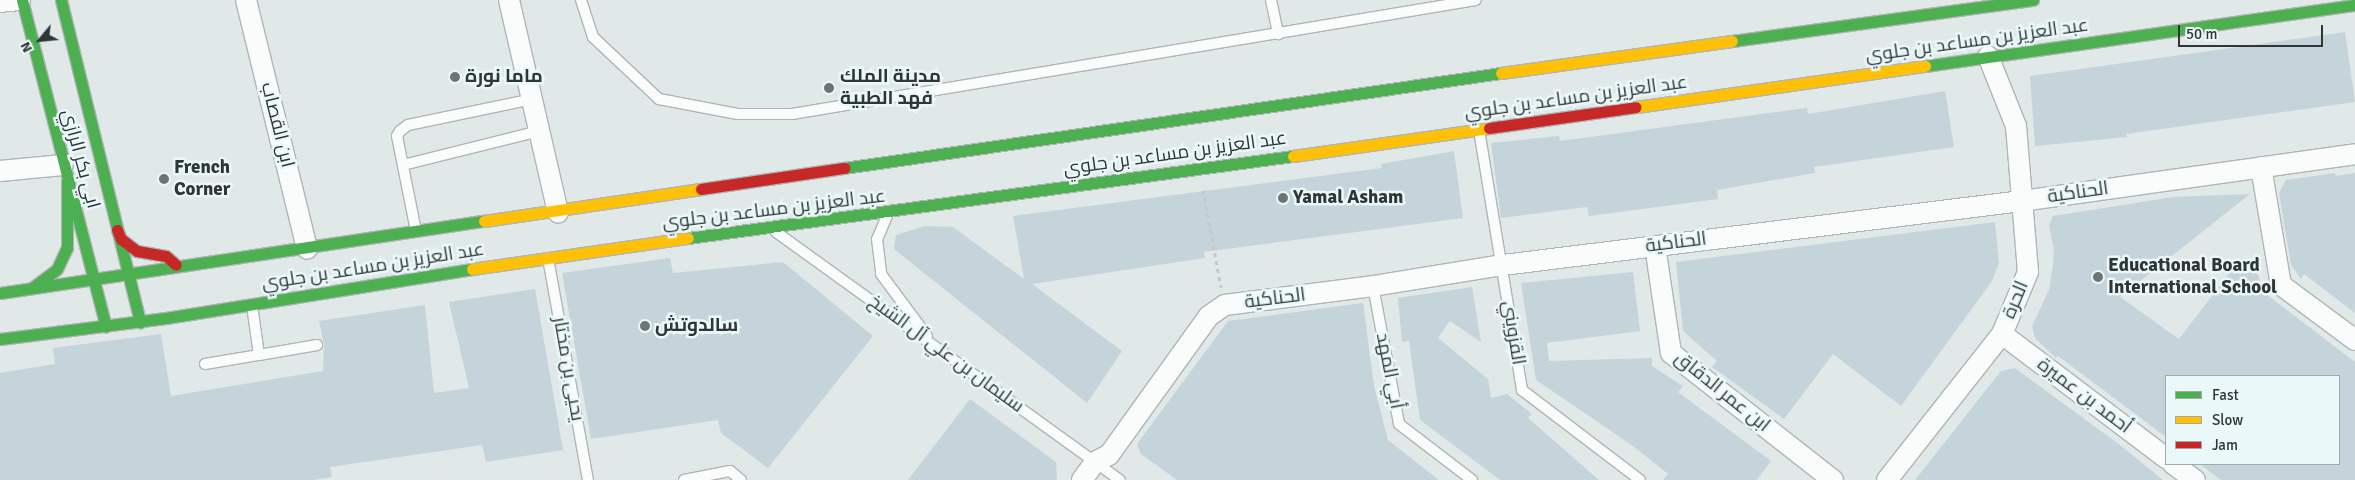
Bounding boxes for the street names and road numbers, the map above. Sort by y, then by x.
street label: عبد العزيز بن مساعد بن جلوي [1864,14,2090,68]
street label: عبد العزيز بن مساعد بن جلوي [1463,71,1689,125]
street label: ابن القصاب [255,80,299,170]
street label: ابي بكر الرازي [56,107,104,211]
street label: عبد العزيز بن مساعد بن جلوي [1062,127,1288,181]
street label: الحناكية [2046,177,2110,209]
street label: عبد العزيز بن مساعد بن جلوي [661,185,887,235]
street label: الحناكية [1644,228,1708,258]
street label: عبد العزيز بن مساعد بن جلوي [260,238,486,296]
street label: الحرة [1998,278,2034,322]
street label: الحناكية [1243,284,1307,314]
street label: سليمان بن علي آل الشيخ [864,290,1028,418]
street label: القزويني [1497,299,1529,367]
street label: يحيى بن مختار [548,315,588,423]
street label: أبي المهد [1370,331,1408,411]
street label: ابن عمر الدقاق [1670,347,1774,437]
street label: أحمد بن عميرة [2032,353,2136,439]

